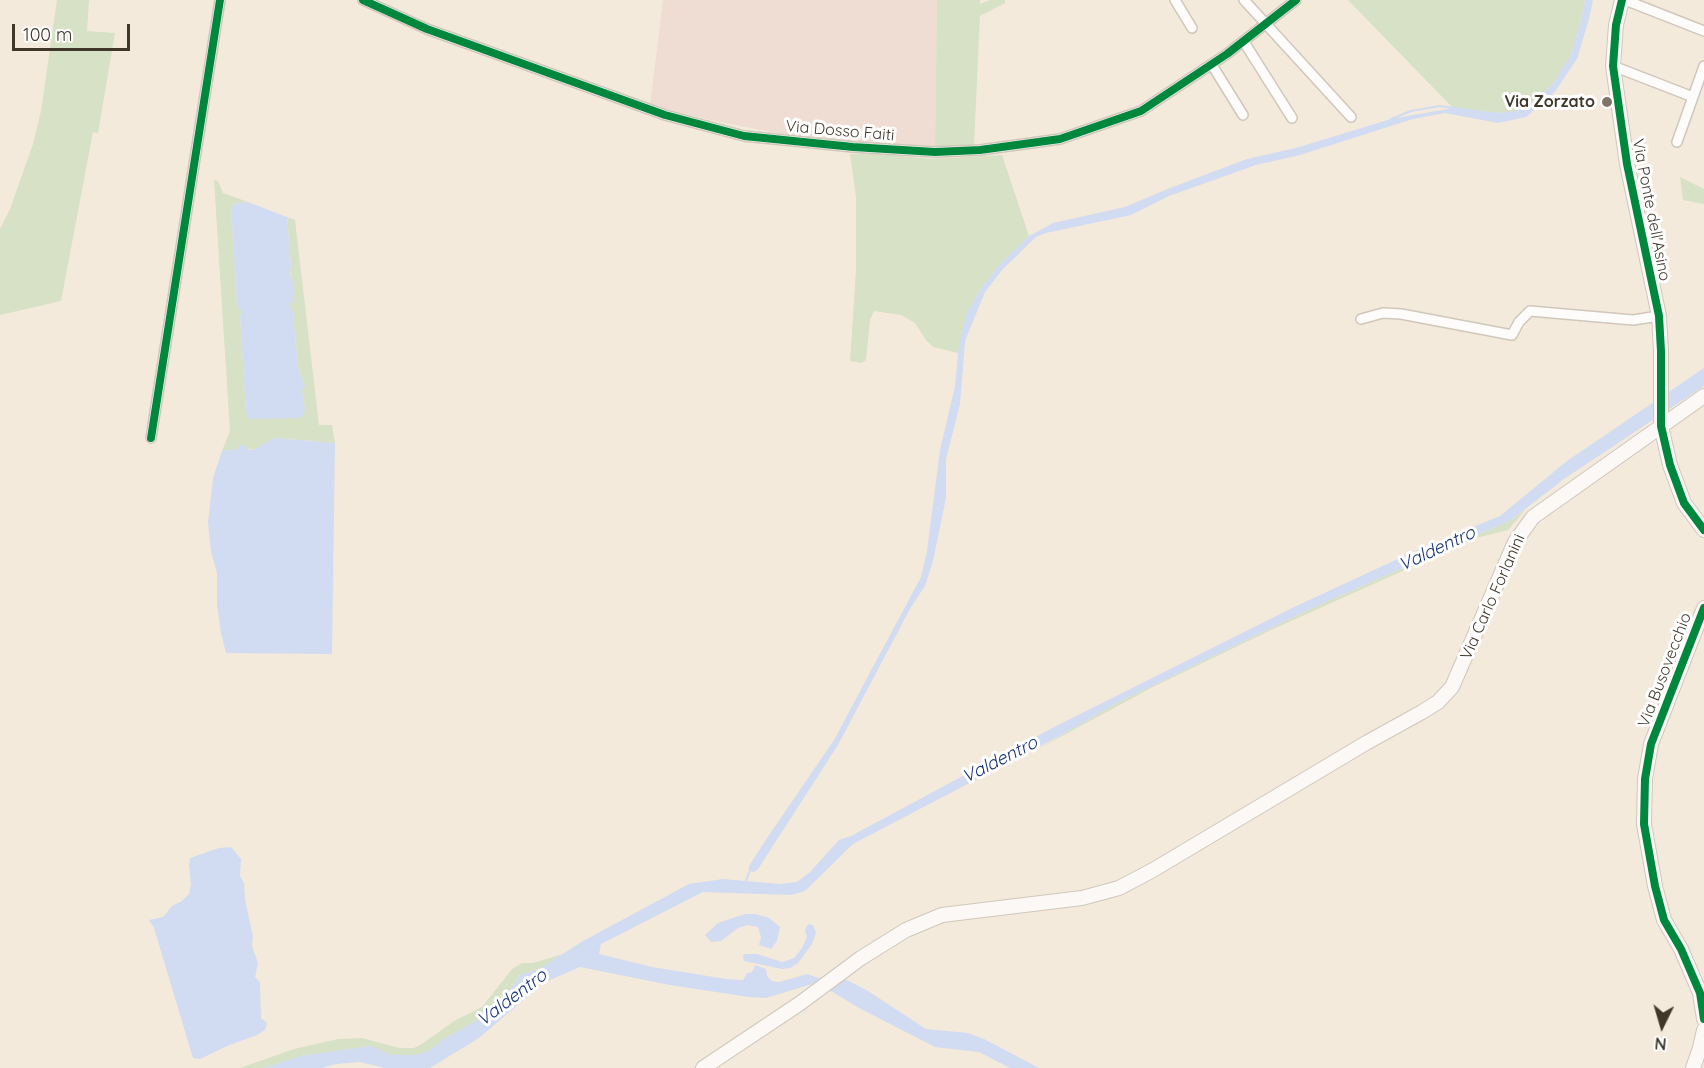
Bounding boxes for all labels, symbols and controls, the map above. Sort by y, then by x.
scale bar [15,12,134,50]
text: 100 m [23,23,72,46]
place label: Via Zorzato [1504,92,1595,112]
marker: Via Zorzato [1600,95,1614,109]
street label: Via Dosso Faiti [785,117,895,145]
street label: Via Ponte dell'Asino [1628,137,1674,283]
water label: Valdentro [1395,522,1479,576]
street label: Via Carlo Forlanini [1457,531,1529,663]
street label: Via Busovecchio [1634,610,1696,730]
water label: Valdentro [959,732,1041,788]
water label: Valdentro [473,965,551,1031]
north arrow [1632,996,1692,1056]
text: N [1654,1033,1667,1054]

